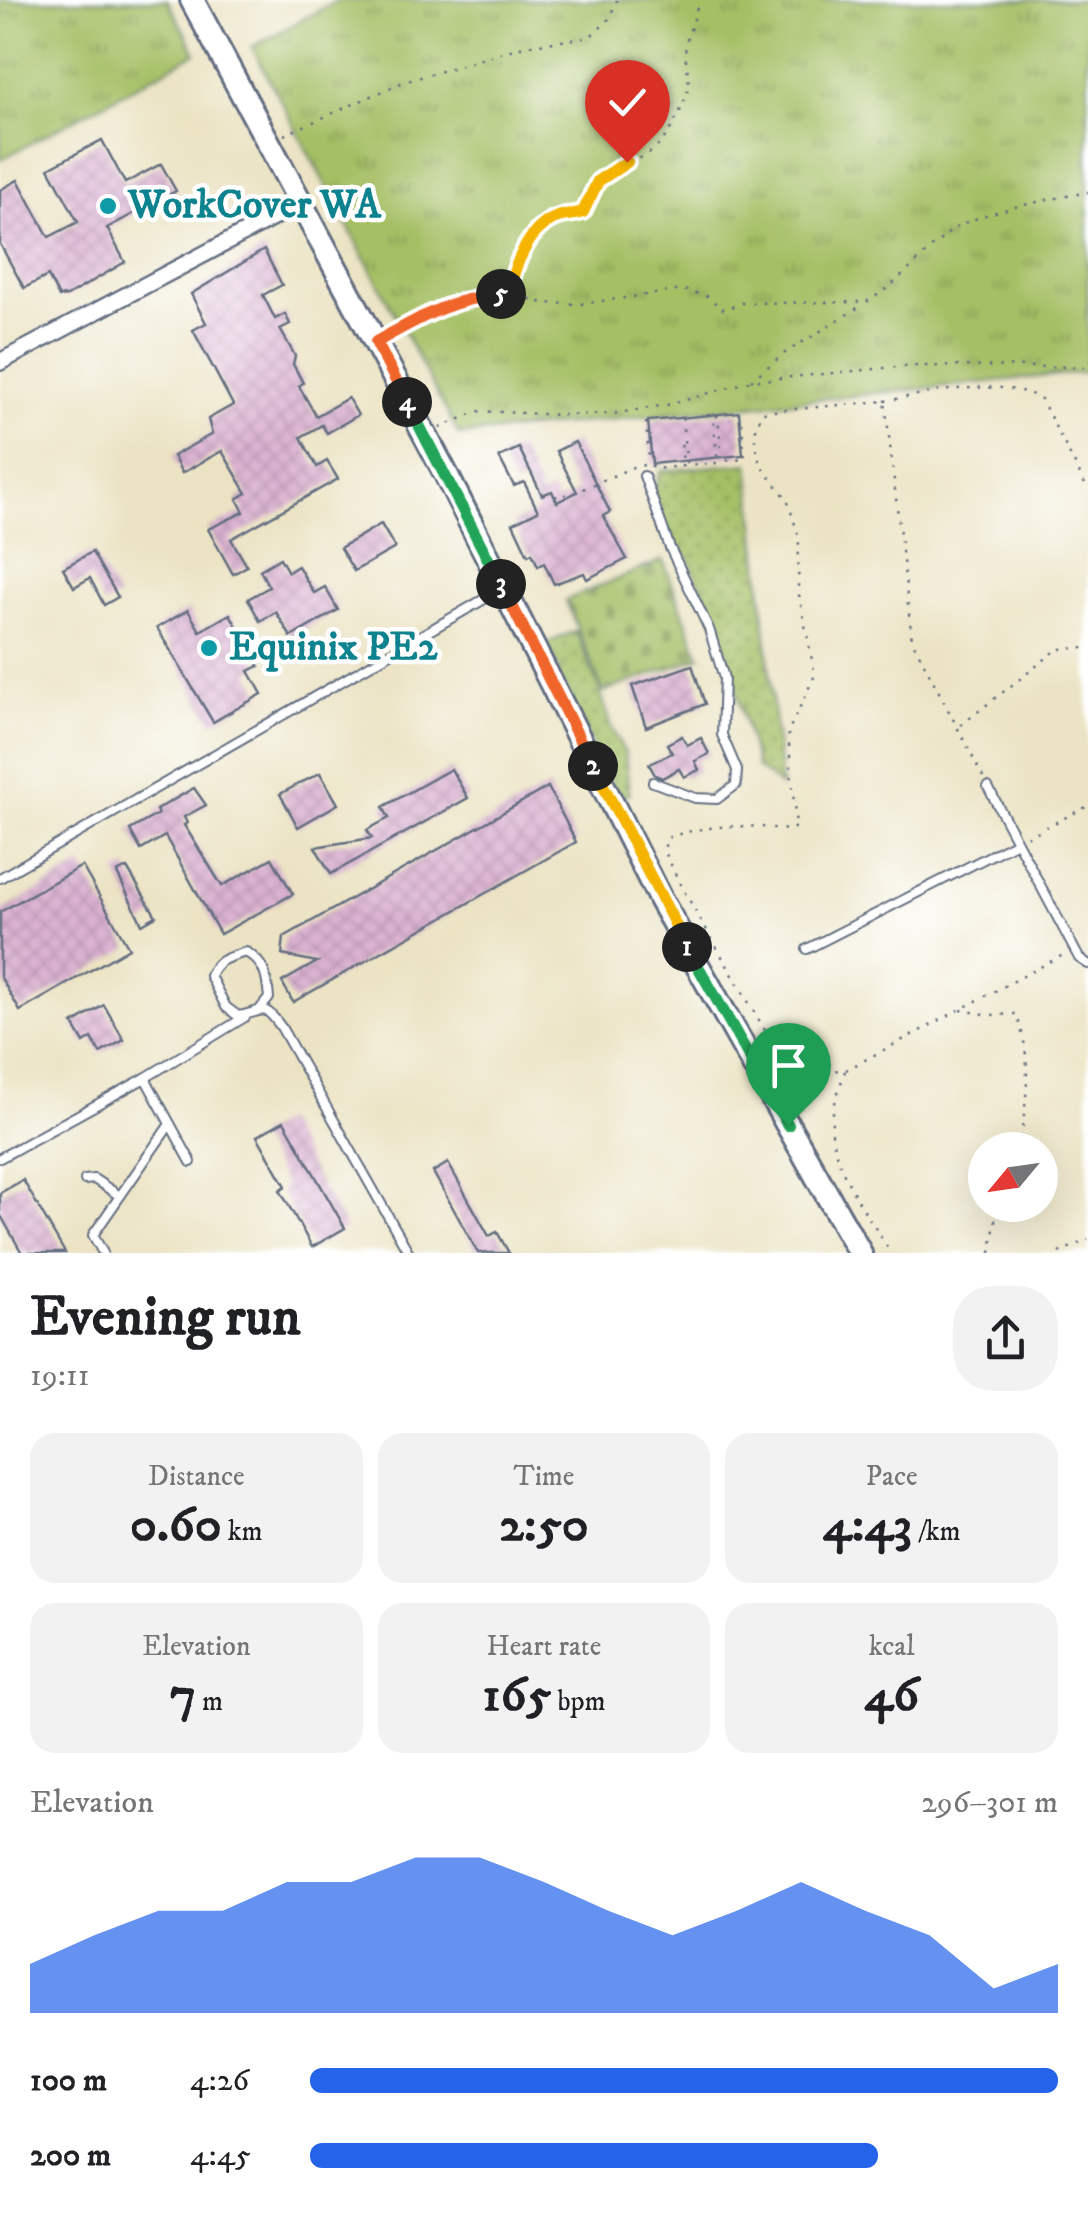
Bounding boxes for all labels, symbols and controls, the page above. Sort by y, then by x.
pin [585,60,670,163]
icon: check [600,75,655,130]
place label: WorkCover WA [127,181,382,231]
marker: WorkCover WA [97,195,119,217]
pin: 5 [476,269,526,319]
text: 5 [494,276,508,311]
pin: 4 [382,377,432,427]
text: 4 [399,384,415,419]
pin: 3 [476,559,526,609]
text: 3 [496,566,506,601]
place label: Equinix PE2 [229,623,438,673]
marker: Equinix PE2 [198,637,220,659]
pin: 2 [568,741,618,791]
text: 2 [586,748,600,783]
pin: 1 [662,922,712,972]
text: 1 [682,929,692,964]
pin [746,1023,831,1126]
icon: arrive [761,1038,816,1093]
north arrow [968,1132,1058,1222]
map controls [968,1132,1058,1222]
text: Evening run [30,1284,301,1353]
button: share [953,1286,1058,1391]
text: 19:11 [30,1356,89,1396]
text: Distance [148,1459,245,1494]
text: Time [514,1459,574,1494]
text: Pace [866,1459,918,1494]
text: 0.60 [130,1494,222,1557]
text: 2:50 [499,1494,589,1557]
text: 4:43 [823,1494,912,1557]
text: km [222,1514,263,1549]
text: /km [912,1514,961,1549]
text: Elevation [142,1629,251,1664]
text: Heart rate [487,1629,601,1664]
text: kcal [869,1629,915,1664]
text: 7 [170,1664,196,1727]
text: 165 [482,1664,551,1727]
text: 46 [864,1664,919,1727]
text: m [196,1684,223,1719]
text: bpm [551,1684,606,1719]
text: Elevation [30,1783,154,1823]
text: 296–301 m [921,1783,1058,1823]
text: 100 m [30,2061,107,2101]
text: 4:26 [190,2061,249,2101]
text: 200 m [30,2136,111,2176]
text: 4:45 [190,2136,251,2176]

